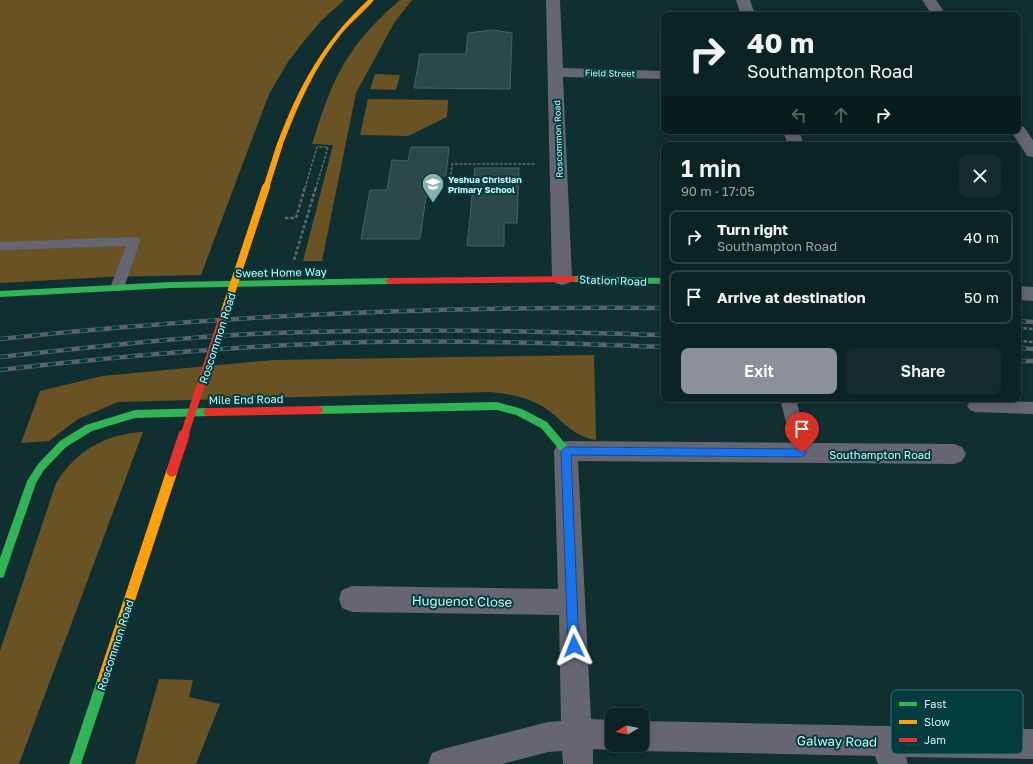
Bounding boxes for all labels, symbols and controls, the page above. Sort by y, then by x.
text: 40 m [747,26,814,59]
icon: right [681,28,733,80]
text: Southampton Road [747,60,913,82]
street label: Field Street [585,67,636,79]
street label: Roscommon Road [551,100,565,178]
icon: left [788,104,810,126]
icon: ahead [830,104,852,126]
icon: right [872,104,894,126]
text: 1 min [681,153,741,182]
button: close [959,155,1001,197]
school or university icon: Yeshua Christian Primary School [420,171,446,204]
place label: Yeshua Christian Primary School [448,174,522,195]
text: 90 m · 17:05 [681,183,755,199]
text: Turn right [717,220,788,238]
icon: right [683,226,705,248]
text: 40 m [964,228,999,246]
text: Southampton Road [717,238,837,254]
street label: Sweet Home Way [235,265,327,279]
street label: Station Road [579,272,647,288]
icon: arrive [683,286,705,308]
text: Arrive at destination [717,288,866,306]
text: 50 m [964,288,999,306]
street label: Roscommon Road [196,291,238,385]
button: Exit [681,348,837,394]
button: Share [845,348,1001,394]
street label: Mile End Road [208,392,284,406]
pin [785,412,819,453]
icon: arrive [791,418,813,440]
street label: Southampton Road [829,448,931,461]
street label: Huguenot Close [412,592,512,610]
street label: Roscommon Road [94,598,136,692]
position arrow [553,625,595,667]
legend [891,690,1023,754]
text: Fast [924,697,947,710]
north arrow [605,708,649,752]
map controls [605,708,649,752]
text: Slow [924,715,950,728]
street label: Galway Road [797,732,877,750]
text: Jam [924,733,946,746]

